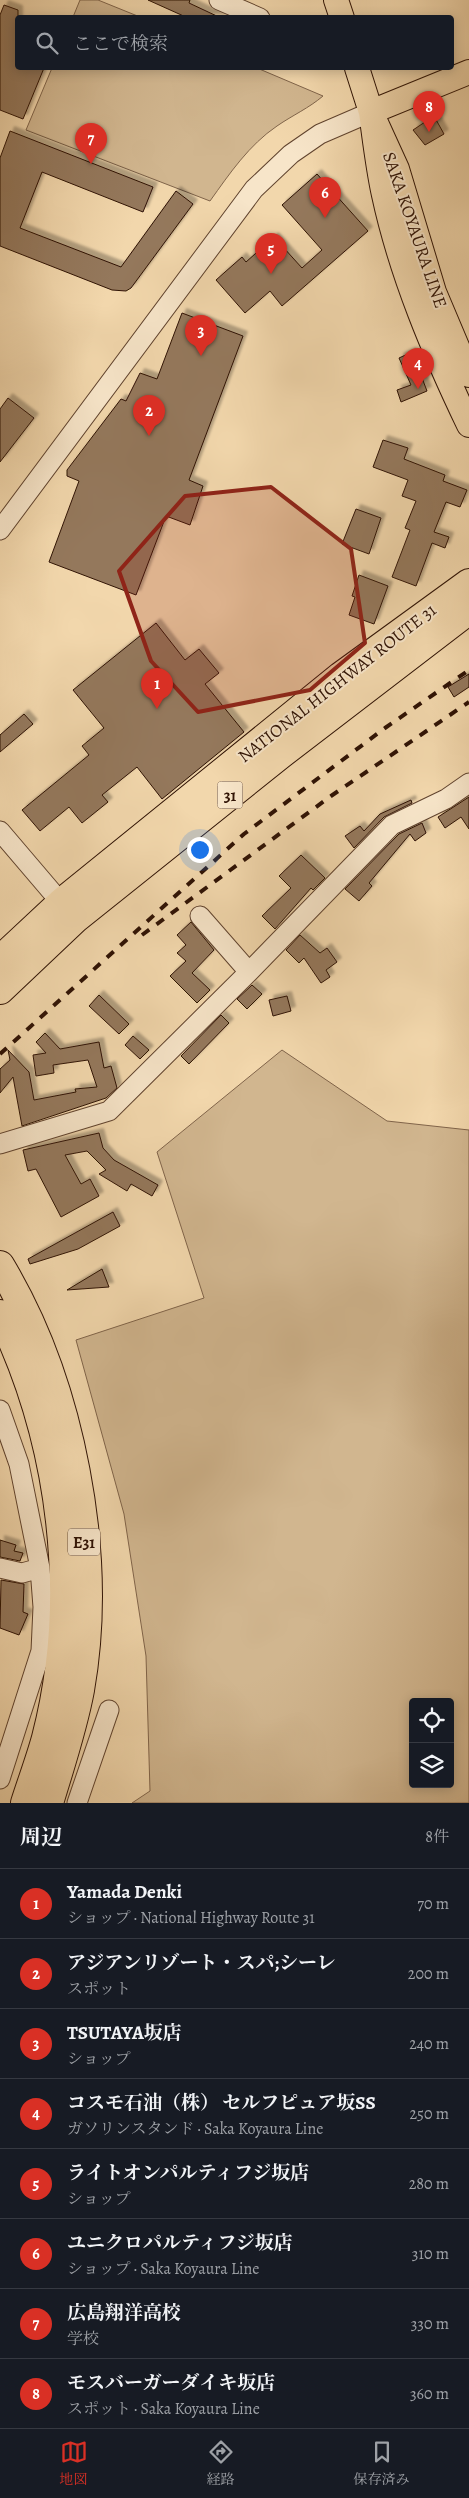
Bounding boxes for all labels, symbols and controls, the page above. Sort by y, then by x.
search box [15,15,454,70]
icon: search [33,29,61,57]
text: ここで検索 [73,31,168,57]
pin: 8 [413,91,445,132]
pin: 7 [75,123,107,164]
street label: SAKA KOYAURA LINE [377,149,453,311]
pin: 6 [309,177,341,218]
pin: 5 [255,233,287,274]
pin: 3 [185,315,217,356]
pin: 4 [402,348,434,389]
pin: 2 [133,395,165,436]
street label: NATIONAL HIGHWAY ROUTE 31 [233,598,441,768]
pin: 1 [141,668,173,709]
road number: 31 [218,782,242,808]
your location [187,837,213,863]
road number: E31 [68,1528,100,1555]
map controls [409,1698,454,1788]
button: locate [409,1698,454,1743]
button: layers [409,1743,454,1788]
text: 周辺 [20,1823,62,1851]
text: 8件 [425,1826,449,1848]
text: Yamada Denki [67,1879,182,1905]
text: 1 [33,1893,39,1915]
text: 70 m [417,1893,449,1915]
text: ショップ · National Highway Route 31 [67,1907,315,1929]
text: アジアンリゾート・スパ;シーレ [67,1950,336,1976]
text: 2 [32,1963,40,1985]
text: 200 m [408,1963,449,1985]
text: スポット [67,1978,131,2000]
text: TSUTAYA坂店 [67,2020,182,2046]
text: 3 [33,2033,39,2055]
text: 240 m [409,2033,449,2055]
text: ショップ [67,2048,131,2070]
text: コスモ石油（株） セルフピュア坂SS [67,2090,376,2116]
text: 4 [32,2103,40,2125]
text: 250 m [410,2103,449,2125]
text: ガソリンスタンド · Saka Koyaura Line [67,2118,323,2140]
text: ライトオンパルティフジ坂店 [67,2160,309,2186]
text: 5 [33,2173,39,2195]
text: 280 m [409,2173,449,2195]
text: ショップ [67,2188,131,2210]
text: ユニクロパルティフジ坂店 [67,2230,293,2256]
text: 6 [32,2243,40,2265]
text: 310 m [412,2243,449,2265]
text: ショップ · Saka Koyaura Line [67,2258,259,2280]
text: 広島翔洋高校 [67,2300,181,2326]
text: 7 [33,2313,39,2335]
text: 330 m [411,2313,449,2335]
text: 学校 [67,2328,99,2350]
text: モスバーガーダイキ坂店 [67,2370,275,2396]
text: 8 [32,2383,40,2405]
text: 360 m [410,2383,449,2405]
text: スポット · Saka Koyaura Line [67,2398,260,2420]
tab: 地図 [60,2438,88,2489]
tab: 経路 [207,2438,235,2489]
tab: 保存済み [354,2438,410,2489]

